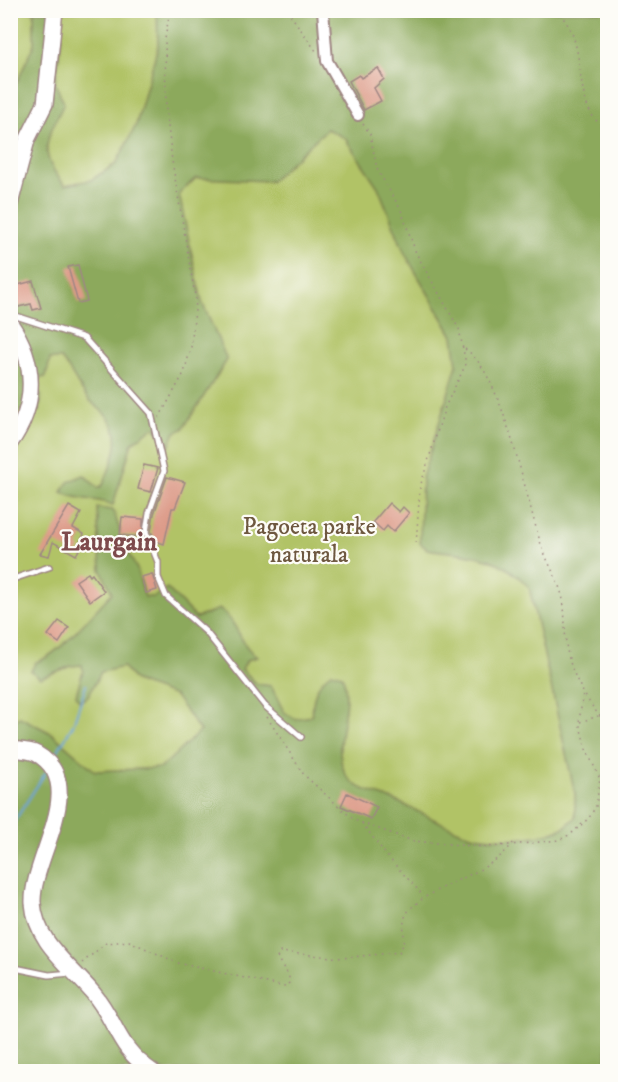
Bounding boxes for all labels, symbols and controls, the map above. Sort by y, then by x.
park label: Pagoeta parke naturala [242,512,376,570]
district label: Laurgain [61,526,157,559]

